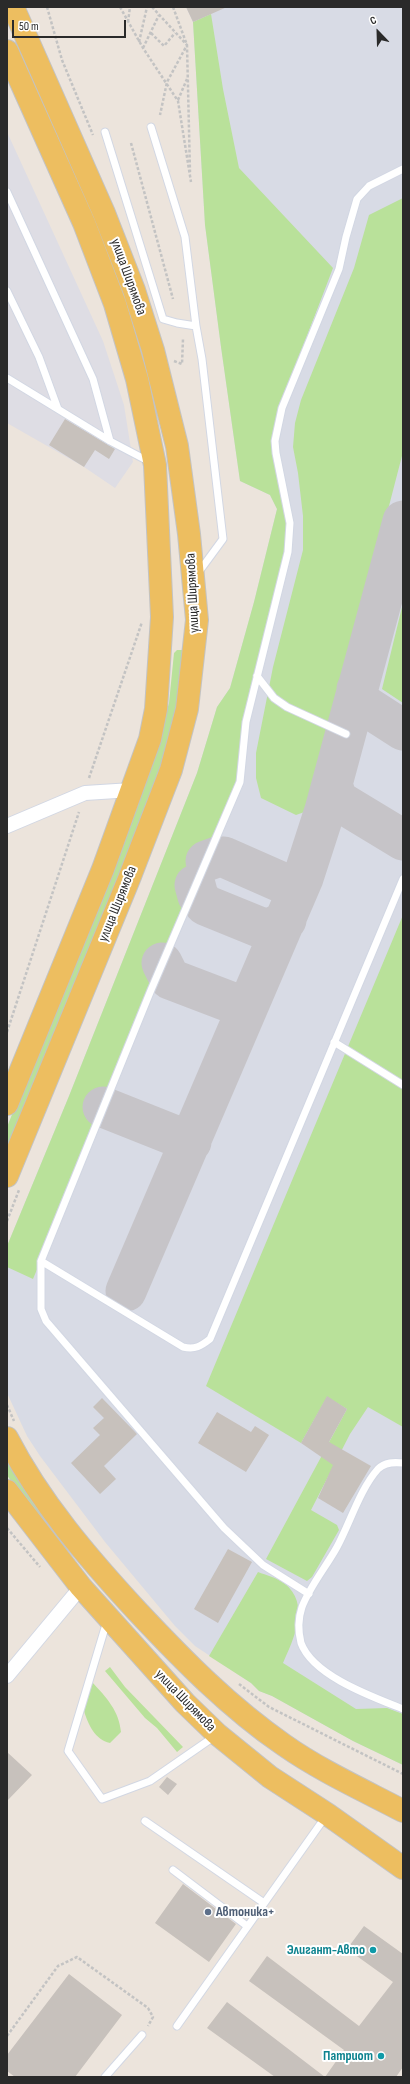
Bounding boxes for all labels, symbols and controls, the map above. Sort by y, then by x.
scale bar [14,12,128,38]
north arrow [358,12,398,52]
text: С [368,13,378,28]
text: 50 m [19,19,39,34]
street label: улица Ширямова [106,236,150,318]
street label: улица Ширямова [183,553,203,633]
street label: улица Ширямова [95,864,141,944]
street label: улица Ширямова [151,1666,219,1736]
place label: Автоника+ [216,1904,275,1920]
marker: Автоника+ [203,1907,213,1917]
place label: Элигант-Авто [287,1942,365,1958]
marker: Элигант-Авто [368,1945,378,1955]
place label: Патриот [323,2048,373,2064]
marker: Патриот [376,2051,386,2061]

